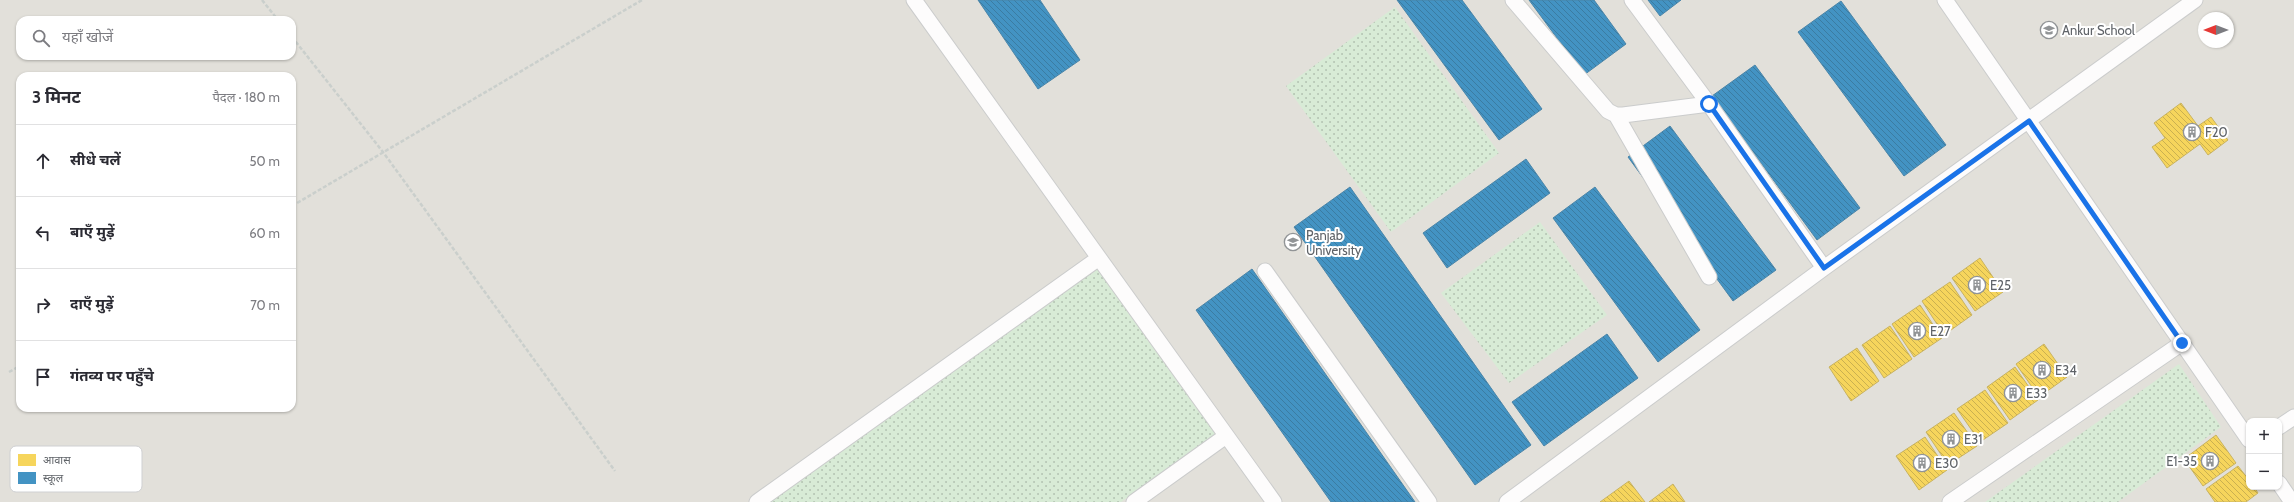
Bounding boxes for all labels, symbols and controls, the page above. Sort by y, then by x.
north arrow [2198,12,2234,48]
search box [16,16,296,60]
school or university icon: Ankur School [2039,20,2059,40]
place label: Ankur School [2062,22,2135,38]
icon: search [30,27,52,49]
text: यहाँ खोजें [62,28,113,46]
text: 3 मिनट [32,87,81,107]
text: पैदल · 180 m [212,89,280,105]
route start [1700,95,1718,113]
building icon: F20 [2182,122,2202,142]
place label: F20 [2205,124,2228,140]
icon: ahead [32,150,54,172]
text: सीधे चलें [70,151,121,169]
text: 50 m [250,153,280,169]
icon: left [32,222,54,244]
text: बाएँ मुड़ें [70,223,115,241]
text: 60 m [249,225,280,241]
place label: Panjab University [1306,227,1362,258]
school or university icon: Panjab University [1283,232,1303,252]
building icon: E25 [1967,275,1987,295]
place label: E25 [1990,277,2011,293]
icon: right [32,294,54,316]
text: दाएँ मुड़ें [70,295,114,313]
text: 70 m [250,297,280,313]
building icon: E27 [1907,321,1927,341]
place label: E27 [1930,323,1951,339]
route end [2173,334,2191,352]
building icon: E34 [2032,360,2052,380]
place label: E34 [2055,362,2077,378]
icon: arrive [32,366,54,388]
text: गंतव्य पर पहुँचे [70,367,154,385]
building icon: E33 [2003,383,2023,403]
place label: E33 [2026,385,2047,401]
map controls [2246,418,2282,490]
button: + [2246,418,2282,454]
building icon: E31 [1941,429,1961,449]
place label: E31 [1964,431,1982,447]
legend [10,446,142,492]
building icon: E1-35 [2200,451,2220,471]
text: आवास [43,453,71,467]
building icon: E30 [1912,453,1932,473]
place label: E1-35 [2166,453,2197,469]
button: − [2246,454,2282,490]
place label: E30 [1935,455,1958,471]
text: स्कूल [43,471,64,486]

